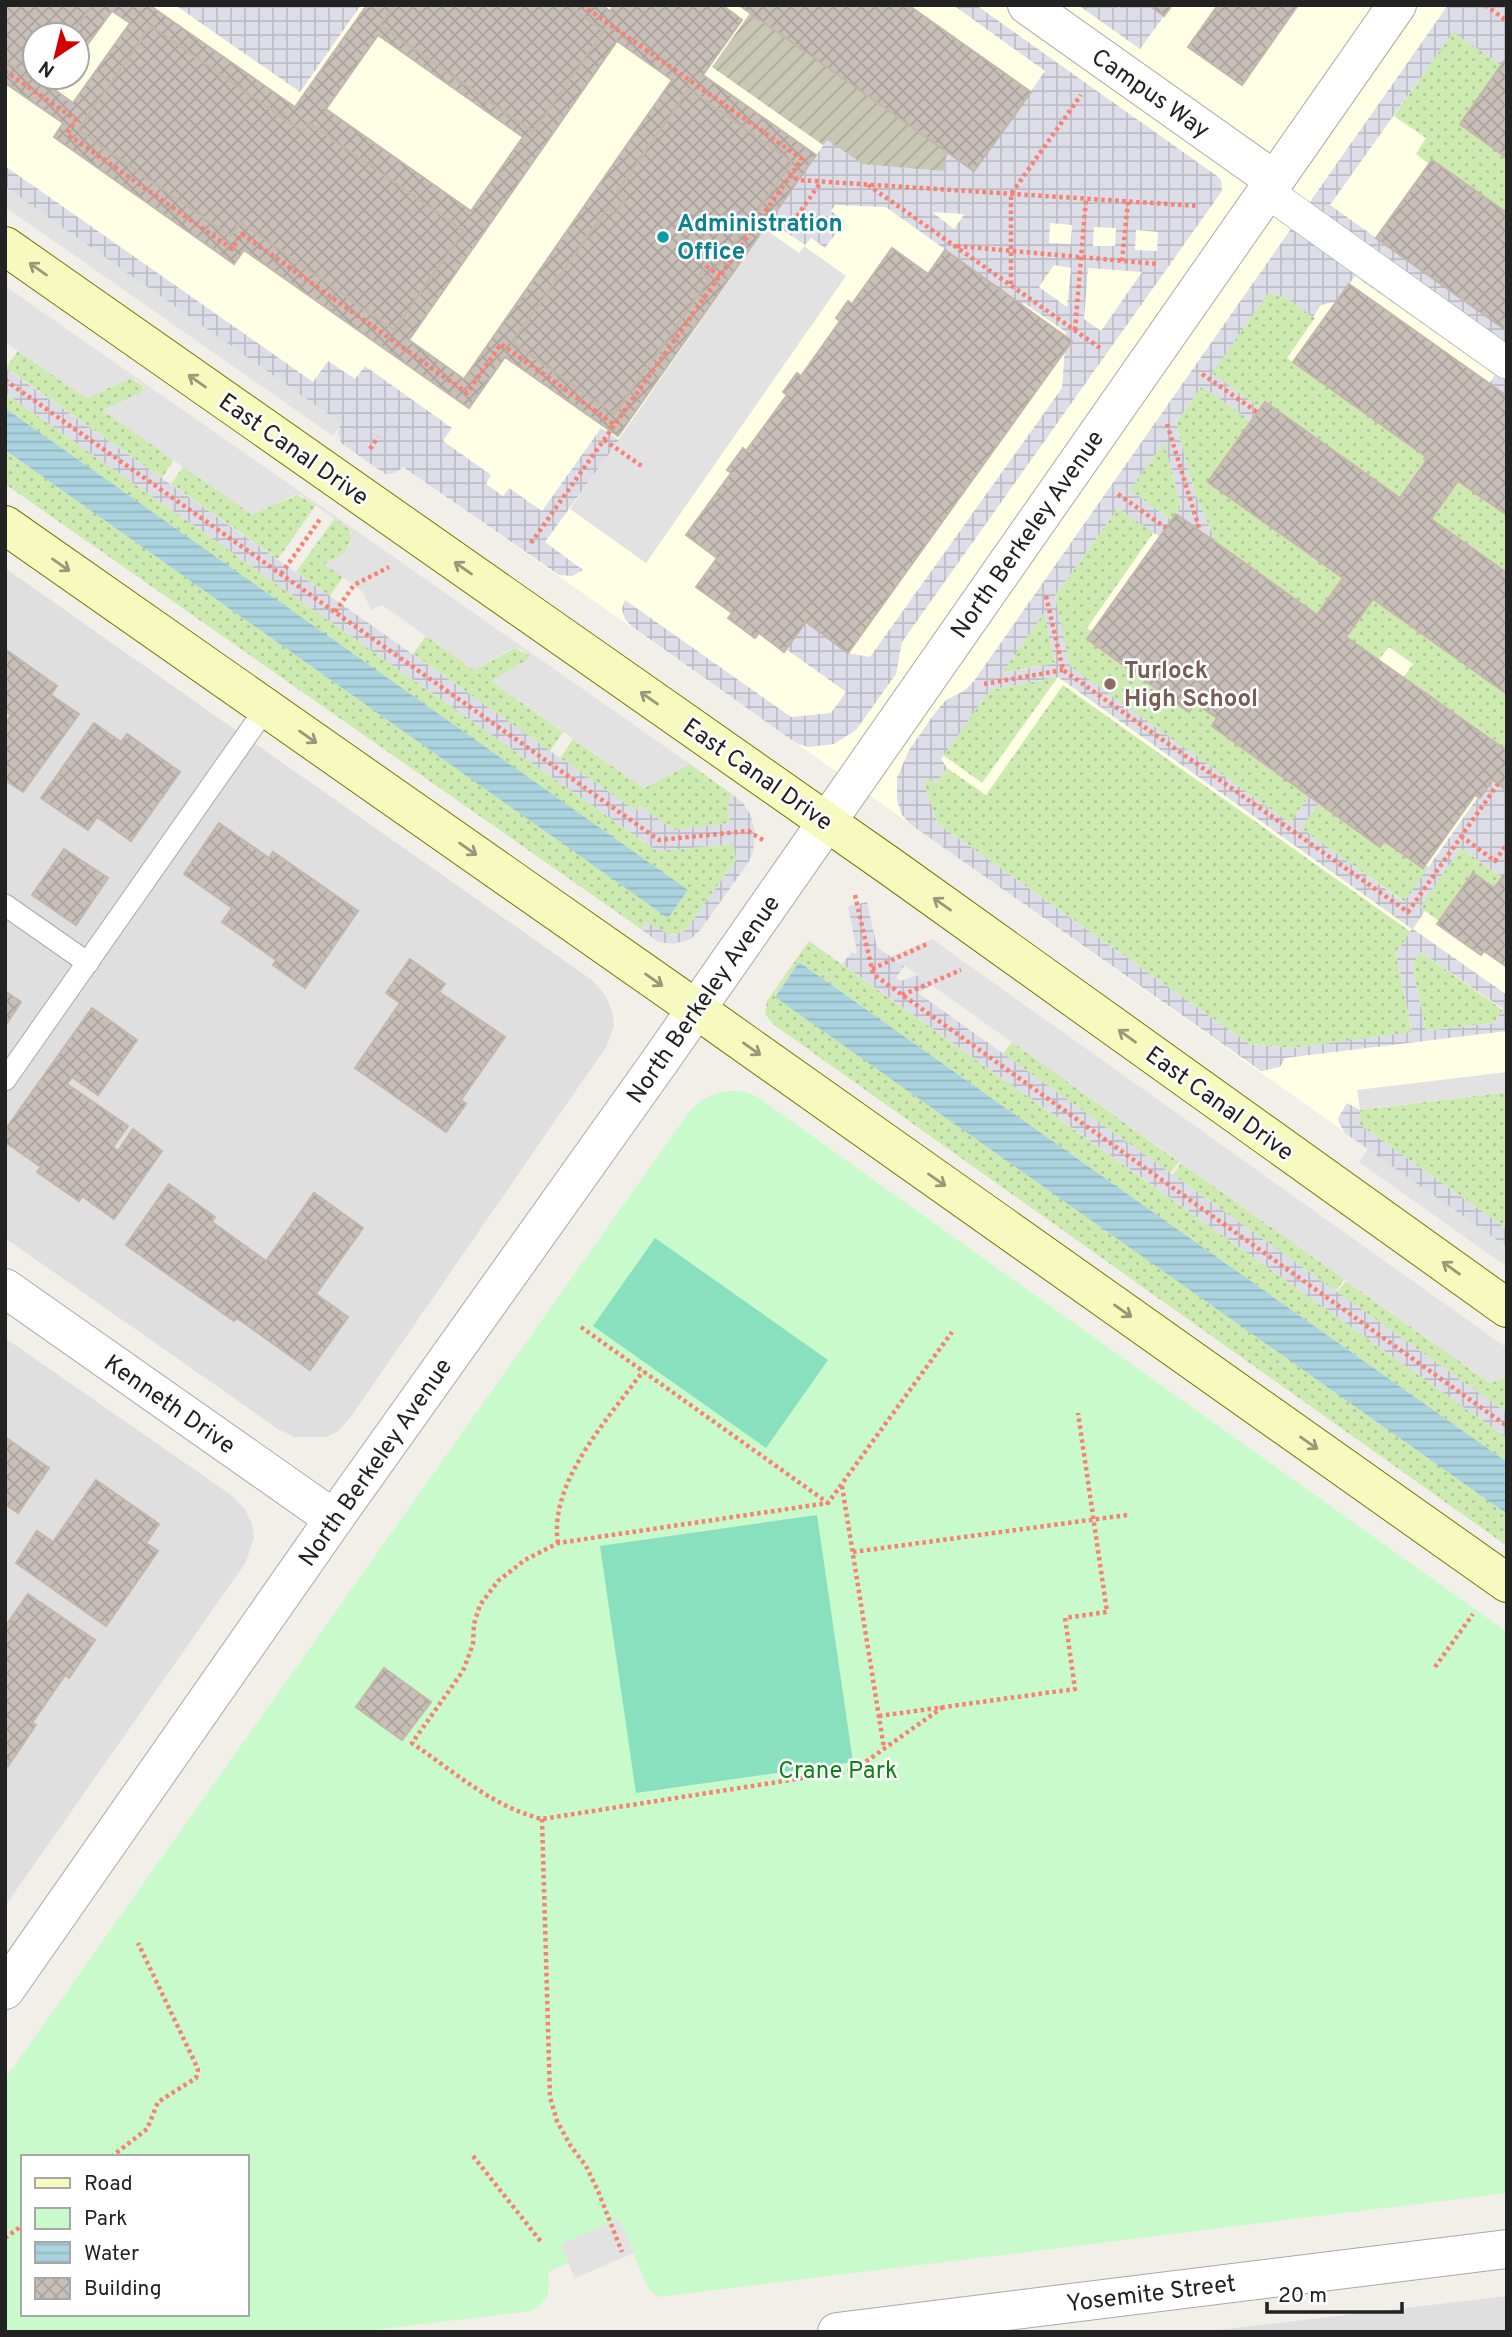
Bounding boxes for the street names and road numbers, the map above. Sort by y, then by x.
street label: Campus Way [1085,43,1215,146]
street label: East Canal Drive [212,388,374,513]
street label: North Berkeley Avenue [945,425,1112,645]
street label: East Canal Drive [676,713,838,838]
street label: North Berkeley Avenue [621,890,788,1110]
street label: East Canal Drive [1139,1041,1299,1169]
street label: Kenneth Drive [97,1349,240,1462]
street label: North Berkeley Avenue [293,1353,460,1573]
street label: Yosemite Street [1065,2270,1238,2320]

